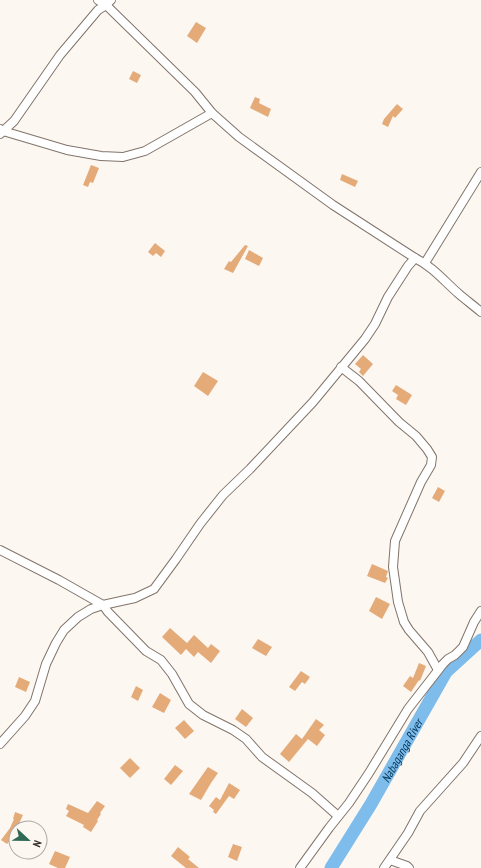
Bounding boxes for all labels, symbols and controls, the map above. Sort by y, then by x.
water label: Nabaganga River [377,715,426,785]
north arrow [8,820,48,860]
text: N [30,838,45,849]

